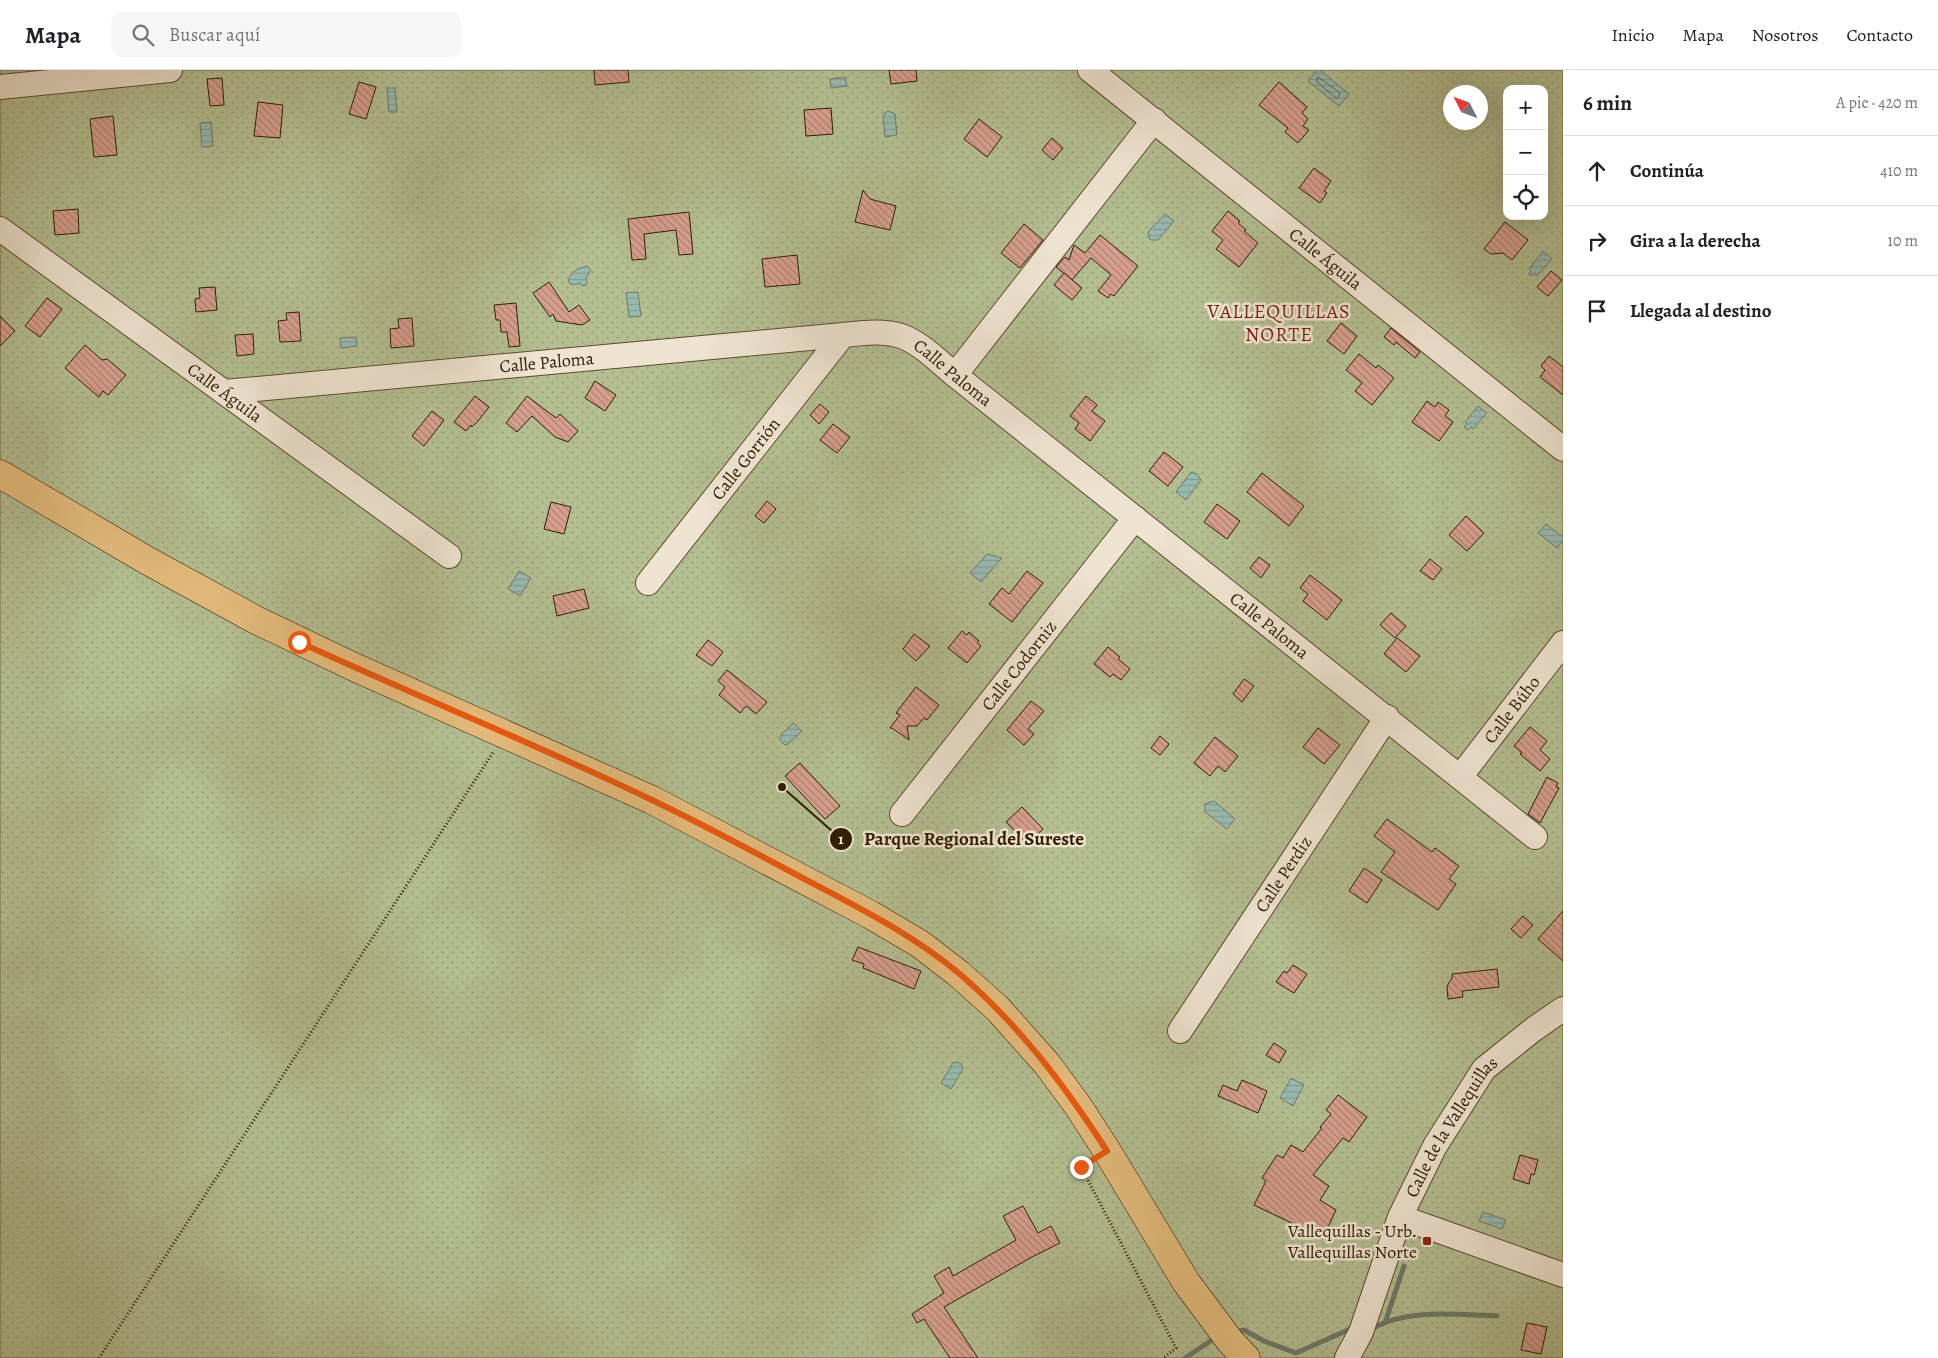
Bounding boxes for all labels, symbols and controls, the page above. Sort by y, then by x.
search box [111,12,461,57]
text: Mapa [25,19,81,51]
icon: search [129,21,157,49]
text: Buscar aquí [169,22,260,48]
text: Inicio [1611,23,1654,47]
text: Mapa [1682,23,1724,47]
text: Nosotros [1752,23,1818,47]
text: Contacto [1846,23,1913,47]
north arrow [1443,85,1488,130]
map controls [1503,85,1548,220]
button: + [1503,85,1548,130]
text: 6 min [1583,89,1632,117]
text: A pie · 420 m [1836,92,1918,114]
button: − [1503,130,1548,175]
icon: ahead [1583,157,1611,185]
text: Continúa [1630,158,1704,184]
text: 410 m [1880,160,1918,182]
button: locate [1503,175,1548,220]
street label: Calle Águila [1284,222,1368,296]
icon: right [1583,227,1611,255]
text: Gira a la derecha [1630,228,1761,254]
text: 10 m [1888,230,1918,252]
icon: arrive [1583,297,1611,325]
district label: VALLEQUILLAS NORTE [1206,298,1351,348]
text: Llegada al destino [1630,298,1772,324]
street label: Calle Paloma [909,333,998,412]
street label: Calle Paloma [498,346,596,379]
street label: Calle Águila [182,357,268,428]
street label: Calle Gorrión [706,413,786,505]
street label: Calle Paloma [1225,587,1314,665]
street label: Calle Codorniz [976,615,1062,716]
route start [288,631,311,654]
street label: Calle Búho [1478,671,1545,748]
callout: Parque Regional del Sureste [829,822,1094,856]
text: Parque Regional del Sureste [864,826,1084,852]
text: 1 [838,829,844,849]
street label: Calle Perdiz [1249,831,1317,917]
street label: Calle de la Vallequillas [1400,1051,1503,1201]
route end [1070,1156,1093,1179]
place label: Vallequillas - Urb. Vallequillas Norte [1287,1219,1417,1264]
marker: Vallequillas - Urb. Vallequillas Norte [1421,1235,1433,1247]

